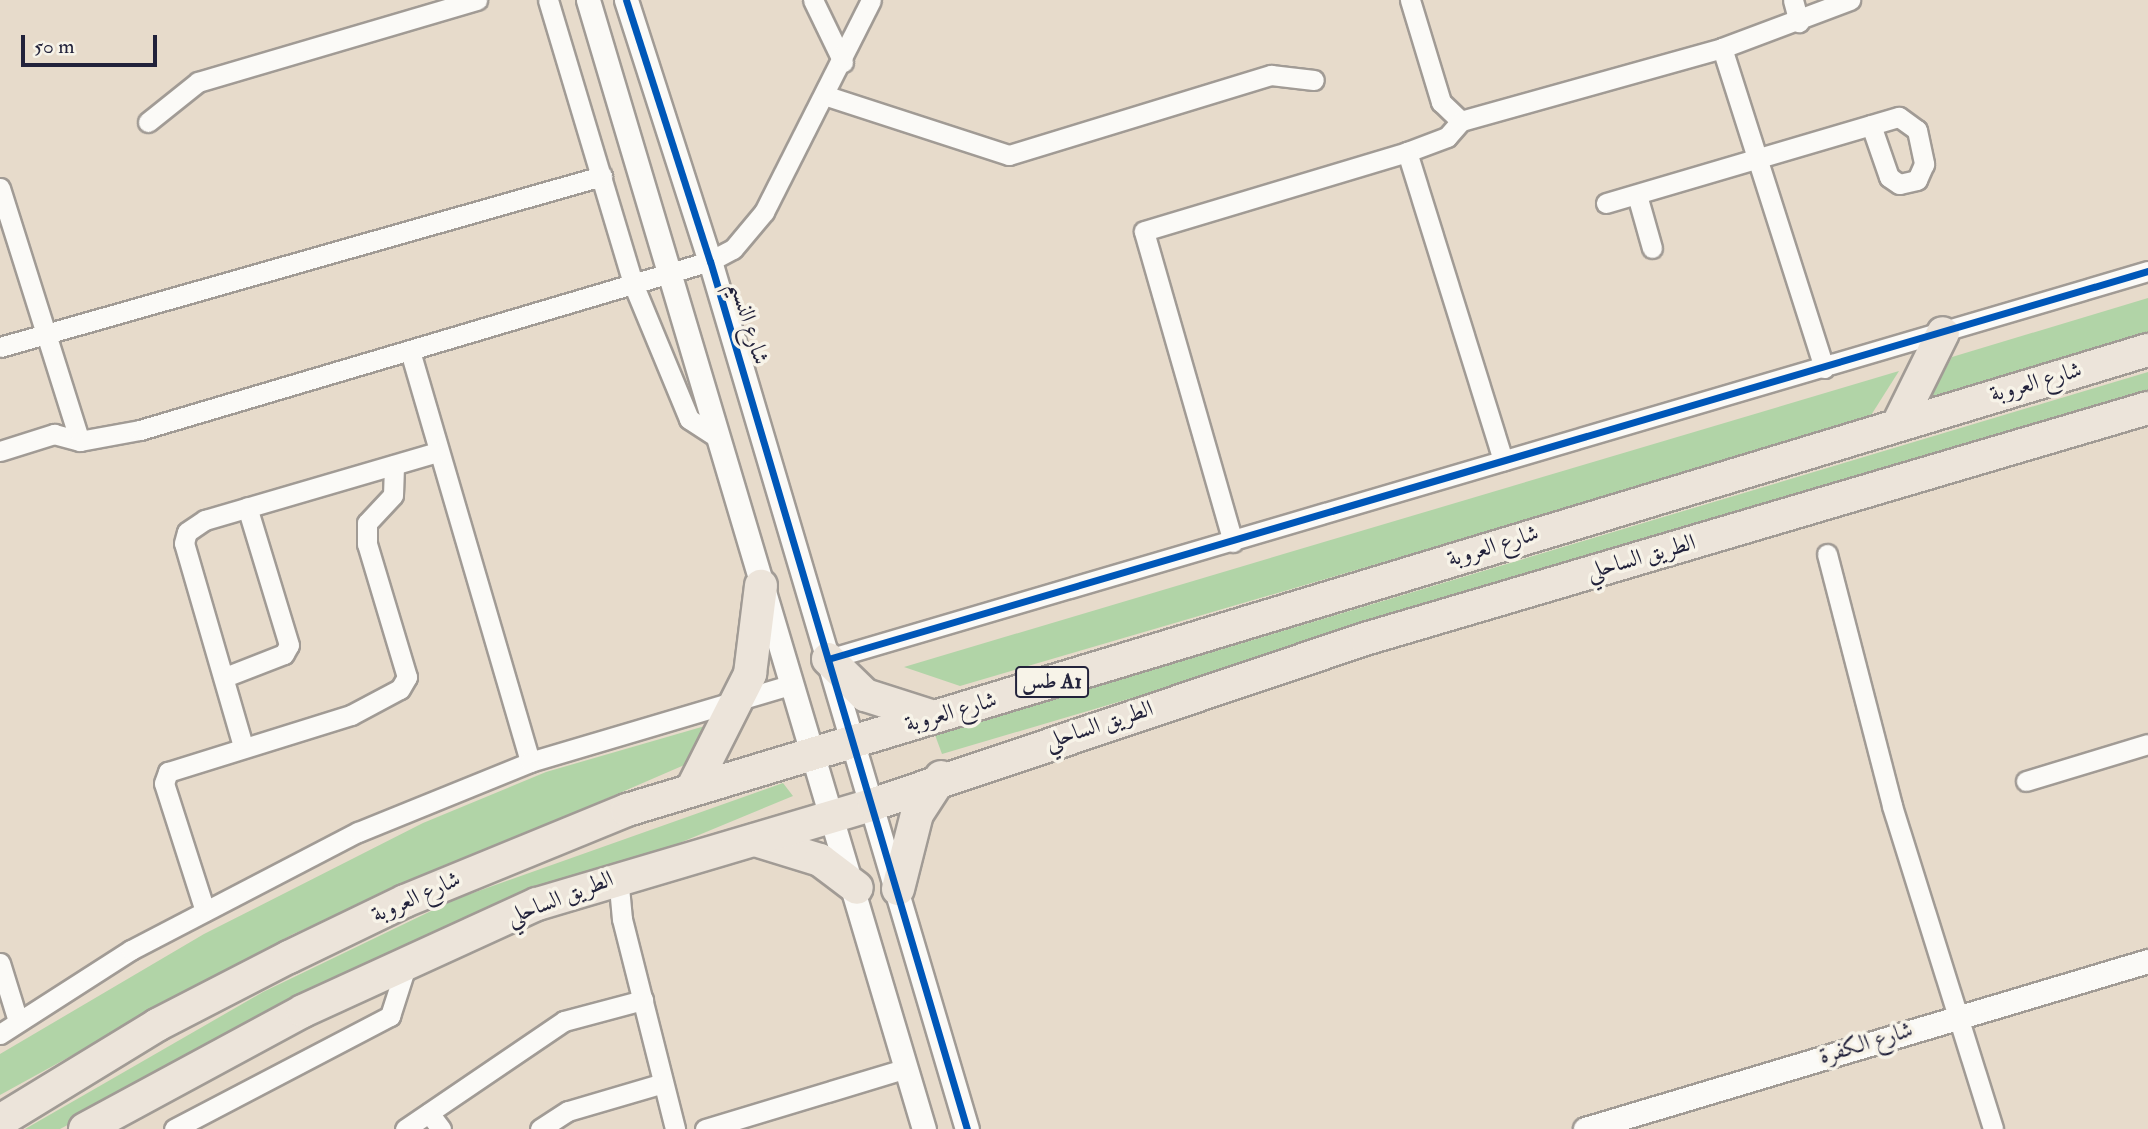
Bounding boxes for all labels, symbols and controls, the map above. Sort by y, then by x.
scale bar [24,21,161,65]
text: 50 m [34,33,75,60]
street label: شارع النسيم [723,278,775,368]
street label: شارع العروبة [1987,356,2085,408]
street label: شارع العروبة [1444,519,1542,573]
street label: الطريق الساحلي [1583,528,1699,586]
road number: طس A1 [1014,664,1090,700]
street label: شارع العروبة [902,686,1000,738]
street label: الطريق الساحلي [1041,695,1157,755]
street label: شارع العروبة [367,865,465,929]
street label: الطريق الساحلي [503,865,617,931]
street label: شارع الكفرة [1816,1016,1916,1070]

